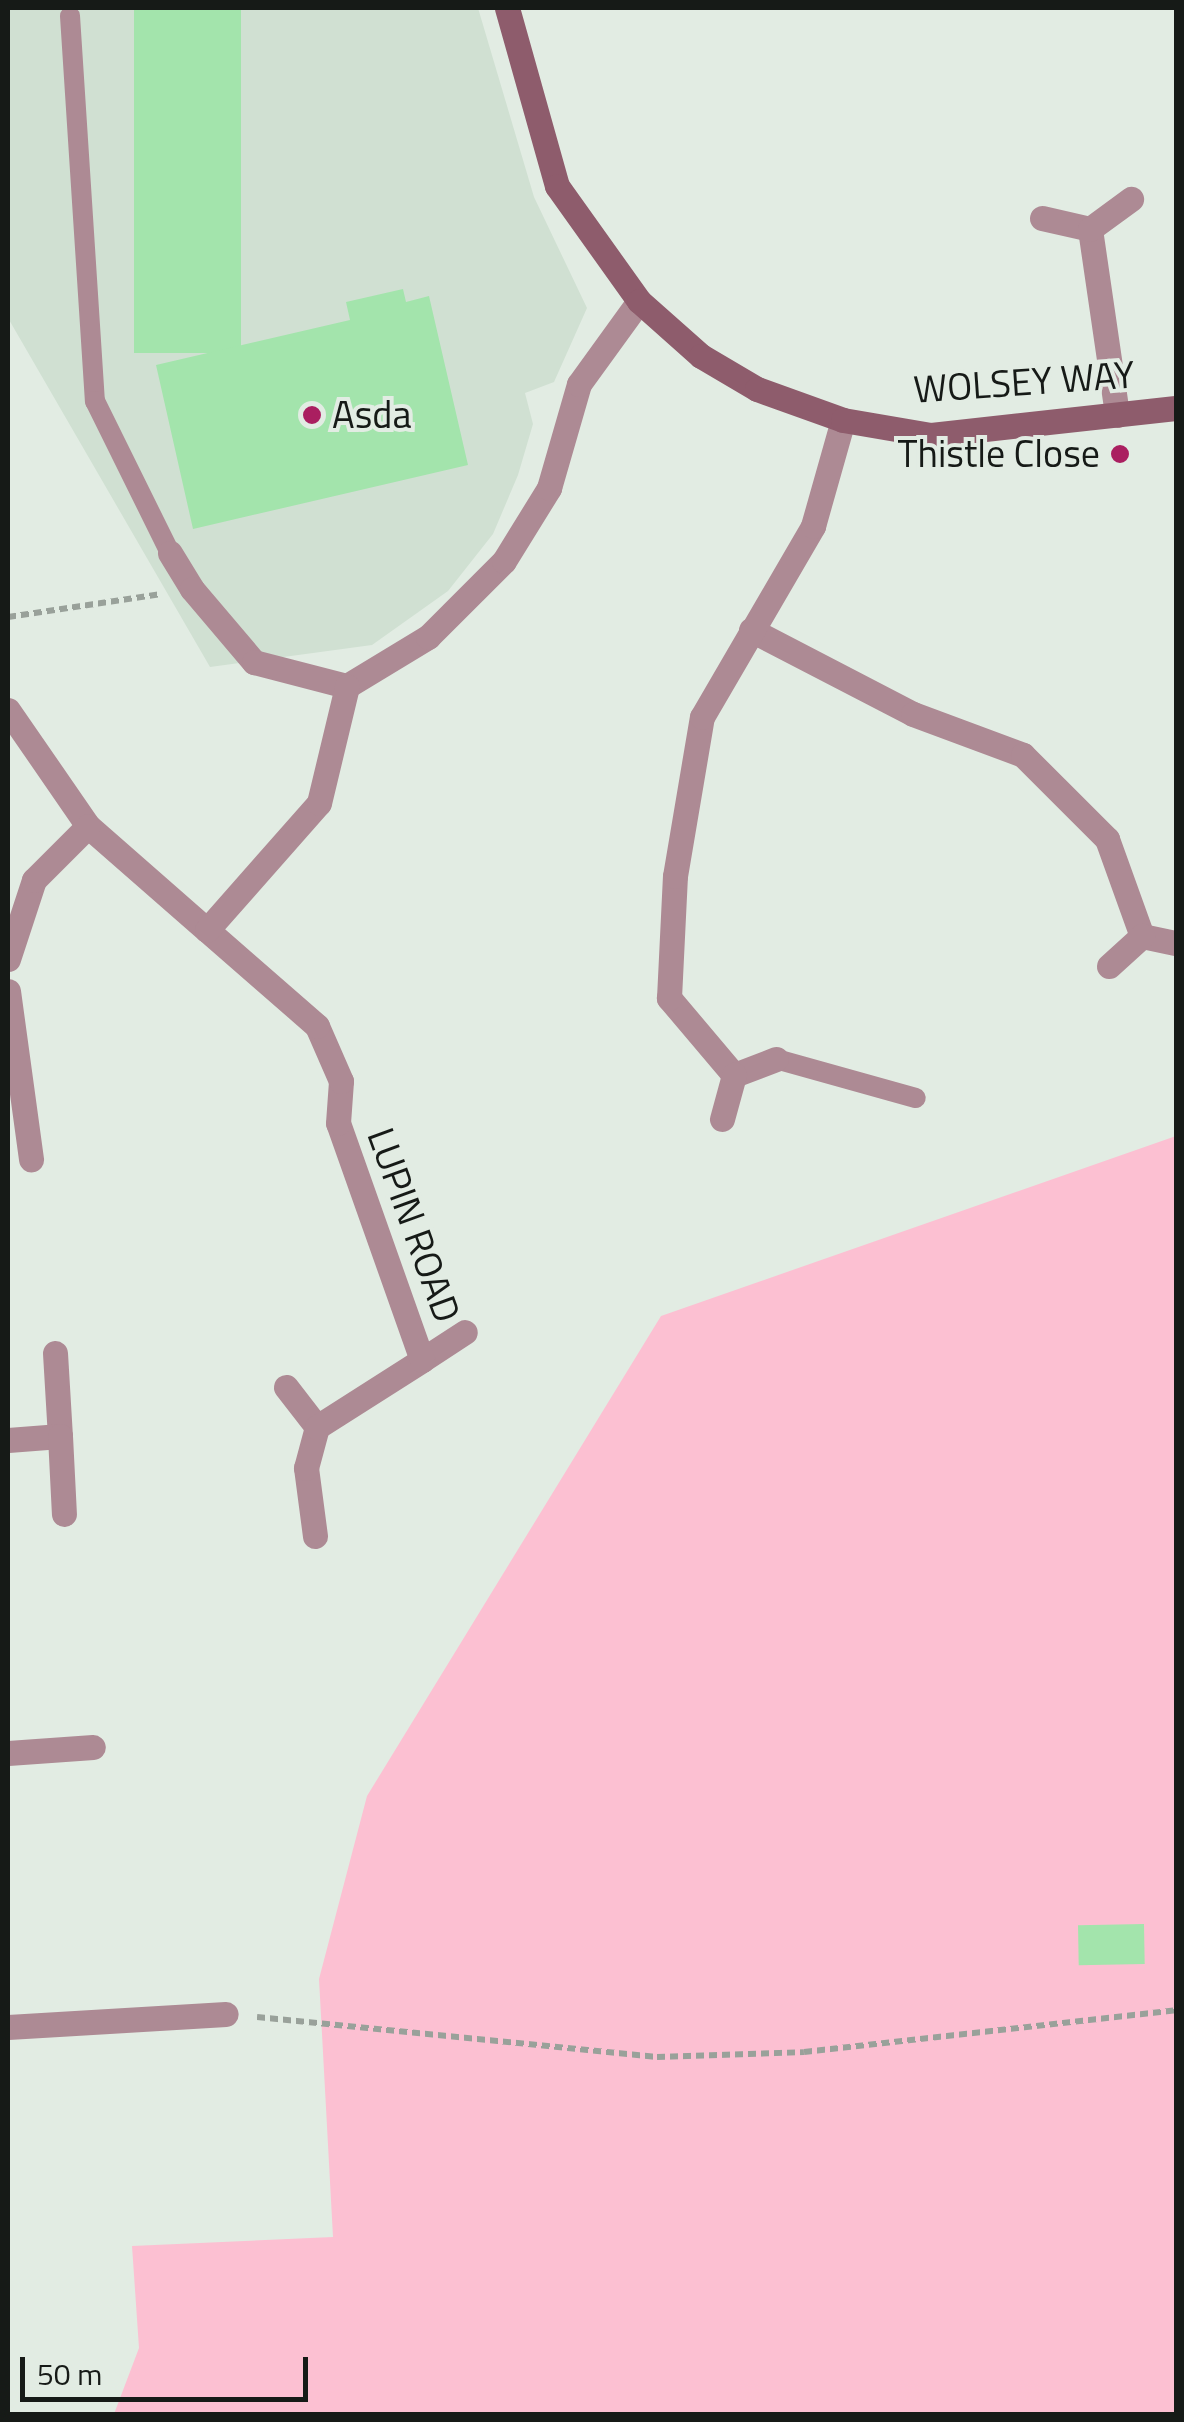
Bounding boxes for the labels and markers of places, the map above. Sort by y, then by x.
place label: Asda [332,392,411,438]
marker: Asda [301,404,323,426]
place label: Thistle Close [898,431,1100,477]
marker: Thistle Close [1109,443,1131,465]

